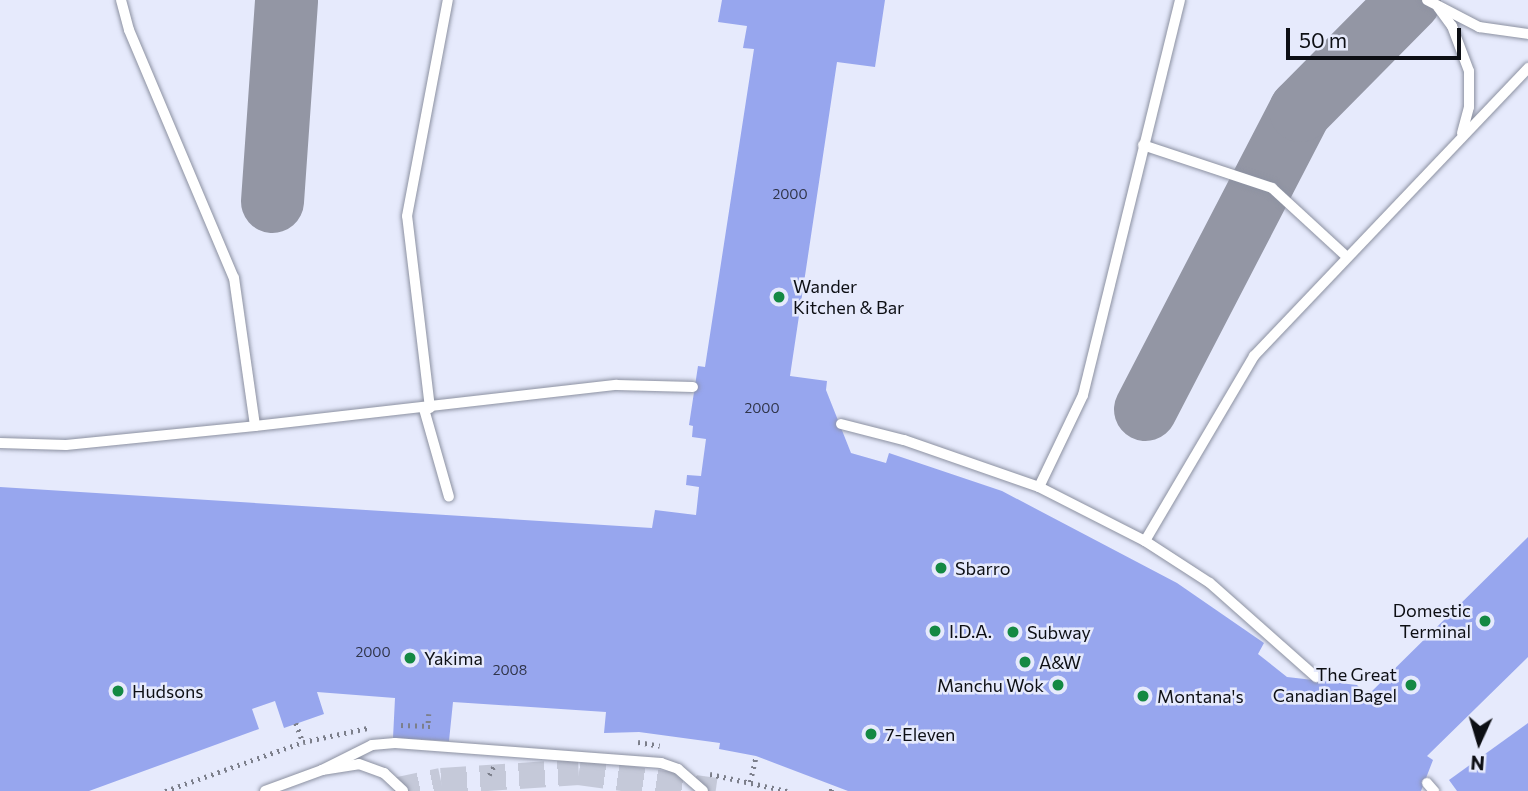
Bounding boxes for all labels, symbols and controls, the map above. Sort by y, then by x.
scale bar [1290,14,1465,58]
text: 50 m [1299,27,1347,52]
house number: 2000 [772,186,808,202]
place label: Wander Kitchen & Bar [793,276,904,318]
marker: Wander Kitchen & Bar [771,289,787,305]
house number: 2000 [744,400,780,416]
place label: Sbarro [955,557,1010,579]
marker: Sbarro [933,560,949,576]
place label: Domestic Terminal [1393,600,1471,642]
marker: Domestic Terminal [1477,613,1493,629]
place label: I.D.A. [949,620,992,642]
place label: Subway [1027,621,1091,643]
marker: I.D.A. [927,623,943,639]
marker: Subway [1005,624,1021,640]
house number: 2000 [355,644,391,660]
place label: Yakima [424,647,483,669]
marker: Yakima [402,650,418,666]
place label: A&W [1039,651,1081,673]
marker: A&W [1017,654,1033,670]
house number: 2008 [493,662,527,678]
place label: The Great Canadian Bagel [1273,664,1397,706]
place label: Manchu Wok [937,674,1044,696]
marker: Manchu Wok [1050,677,1066,693]
marker: The Great Canadian Bagel [1403,677,1419,693]
place label: Hudsons [132,680,203,702]
marker: Hudsons [110,683,126,699]
place label: Montana's [1157,685,1244,707]
marker: Montana's [1135,688,1151,704]
north arrow [1444,707,1514,777]
place label: 7-Eleven [885,723,955,745]
marker: 7-Eleven [863,726,879,742]
text: N [1470,751,1485,775]

